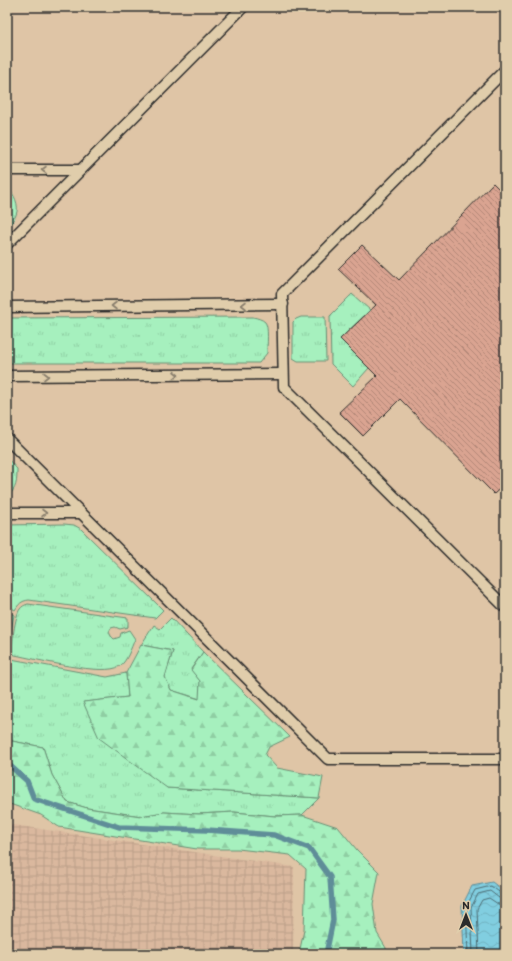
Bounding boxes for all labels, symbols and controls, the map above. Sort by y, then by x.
one-way arrow [41,166,47,174]
one-way arrow [241,301,247,309]
one-way arrow [111,302,117,310]
one-way arrow [173,371,179,379]
one-way arrow [43,372,49,380]
one-way arrow [41,509,47,517]
north arrow [446,895,486,935]
text: N [462,899,470,912]

